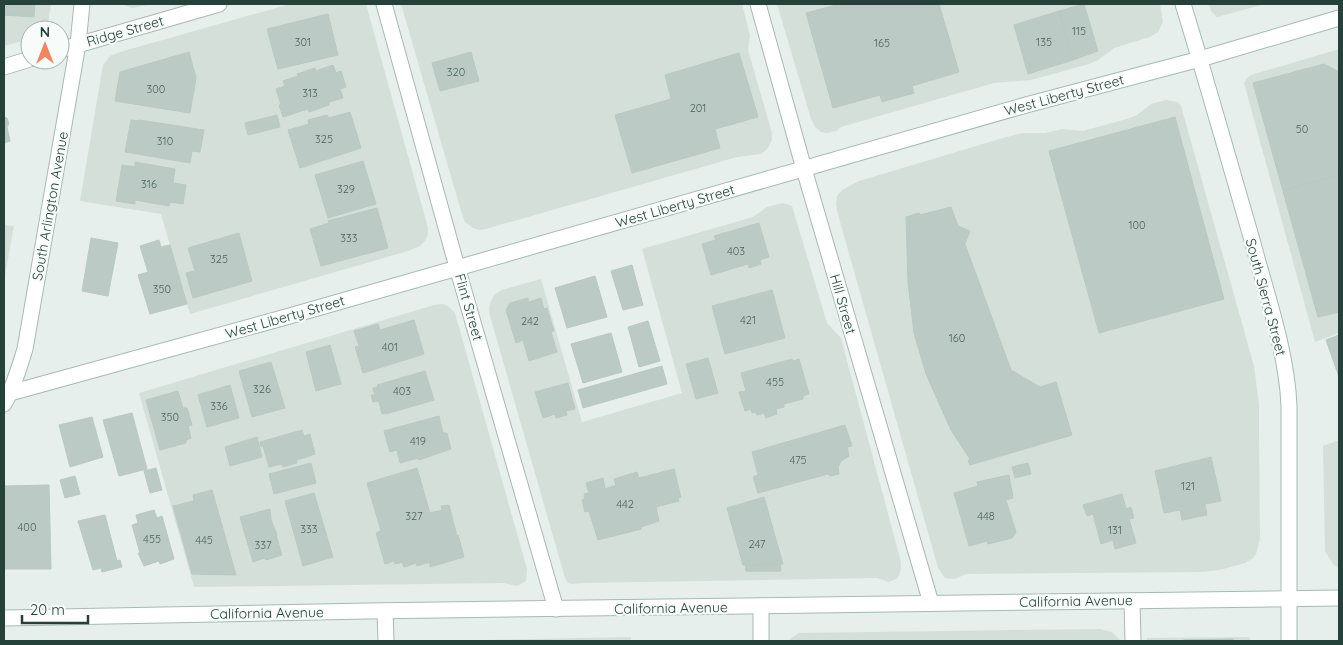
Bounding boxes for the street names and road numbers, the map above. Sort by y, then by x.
street label: Ridge Street [84,11,166,51]
street label: West Liberty Street [1002,70,1126,120]
street label: South Arlington Avenue [28,130,72,282]
street label: West Liberty Street [613,180,737,232]
street label: South Sierra Street [1242,236,1290,358]
street label: Flint Street [451,271,487,343]
street label: Hill Street [826,272,860,336]
street label: West Liberty Street [223,291,347,343]
street label: California Avenue [1019,591,1133,611]
street label: California Avenue [614,598,728,618]
street label: California Avenue [210,603,324,623]

